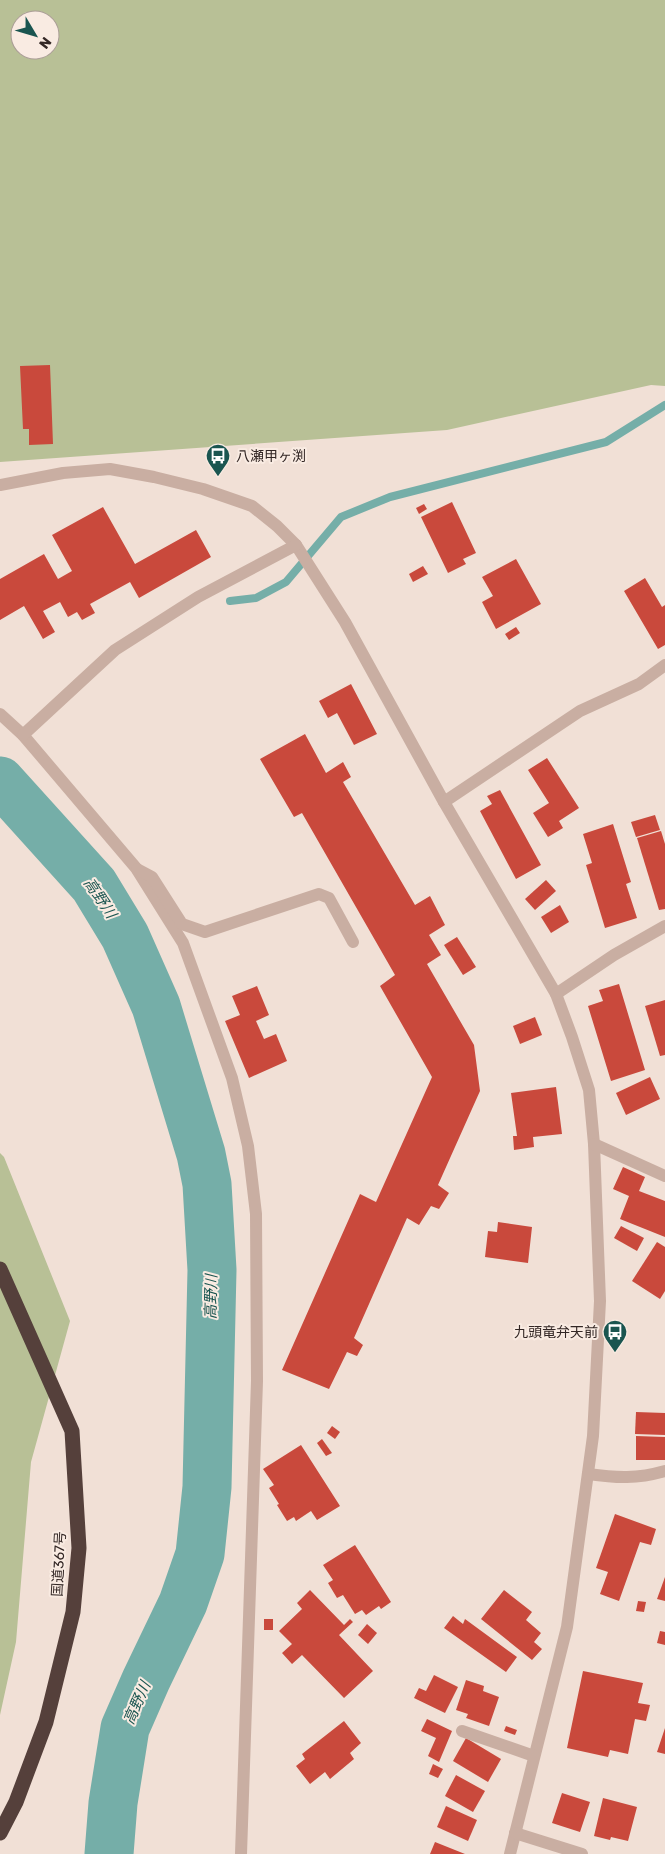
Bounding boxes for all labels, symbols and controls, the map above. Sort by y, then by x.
north arrow [10,10,60,60]
text: N [35,33,55,52]
bus stop icon: 八瀬甲ヶ渕 [205,443,231,477]
place label: 八瀬甲ヶ渕 [236,448,306,465]
water label: 高野川 [80,874,121,923]
water label: 高野川 [202,1272,220,1320]
bus stop icon: 九頭竜弁天前 [602,1319,628,1353]
place label: 九頭竜弁天前 [514,1324,598,1341]
street label: 国道367号 [49,1531,69,1597]
water label: 高野川 [120,1677,155,1727]

